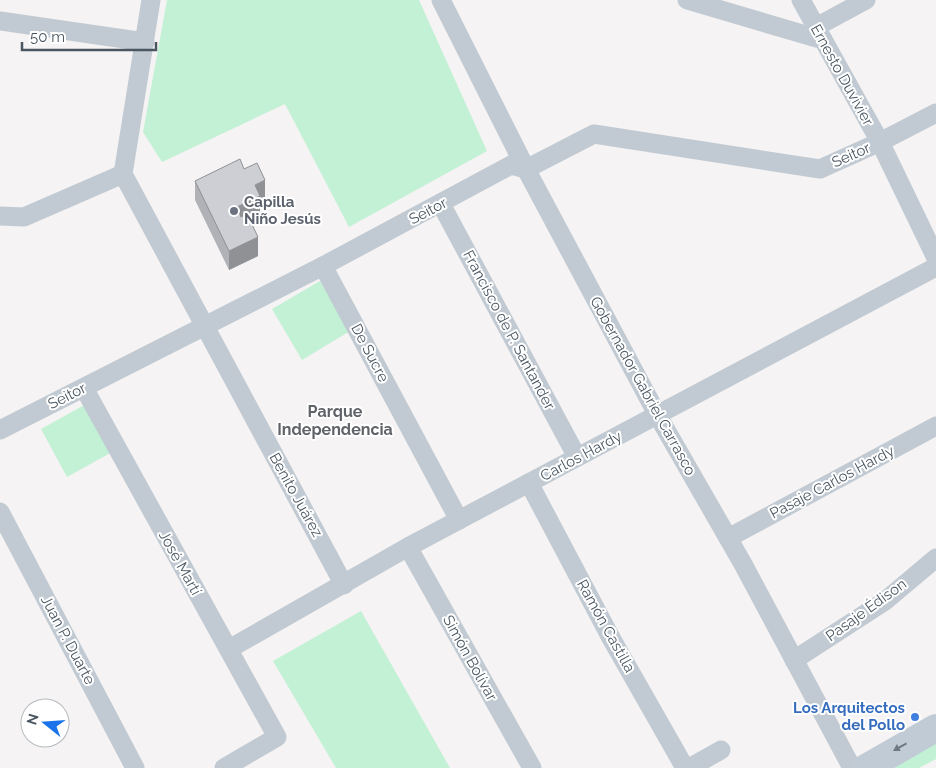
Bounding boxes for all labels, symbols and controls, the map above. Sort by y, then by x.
scale bar [22,20,156,52]
street label: Ernesto Duvivier [807,21,878,129]
text: 50 m [30,28,65,46]
street label: Seitor [829,138,874,171]
place label: Capilla Niño Jesús [244,193,321,228]
street label: Seitor [406,193,451,228]
marker: Capilla Niño Jesús [228,205,240,217]
street label: Francisco de P. Santander [459,247,559,413]
street label: Gobernador Gabriel Carrasco [586,294,700,478]
street label: De Sucre [347,321,393,385]
street label: Seitor [45,379,90,413]
district label: Parque Independencia [277,402,393,439]
street label: Carlos Hardy [537,427,625,485]
street label: Pasaje Carlos Hardy [767,442,897,522]
street label: Benito Juárez [265,450,327,540]
street label: José Martí [155,528,205,599]
street label: Pasaje Édison [822,575,910,645]
street label: Ramón Castilla [573,576,639,676]
street label: Juan P. Duarte [37,592,99,688]
street label: Simón Bolívar [439,612,501,705]
north arrow [20,698,70,748]
place label: Los Arquitectos del Pollo [793,699,905,734]
marker: Los Arquitectos del Pollo [909,711,921,723]
text: N [23,712,42,727]
one-way arrow [894,743,907,752]

